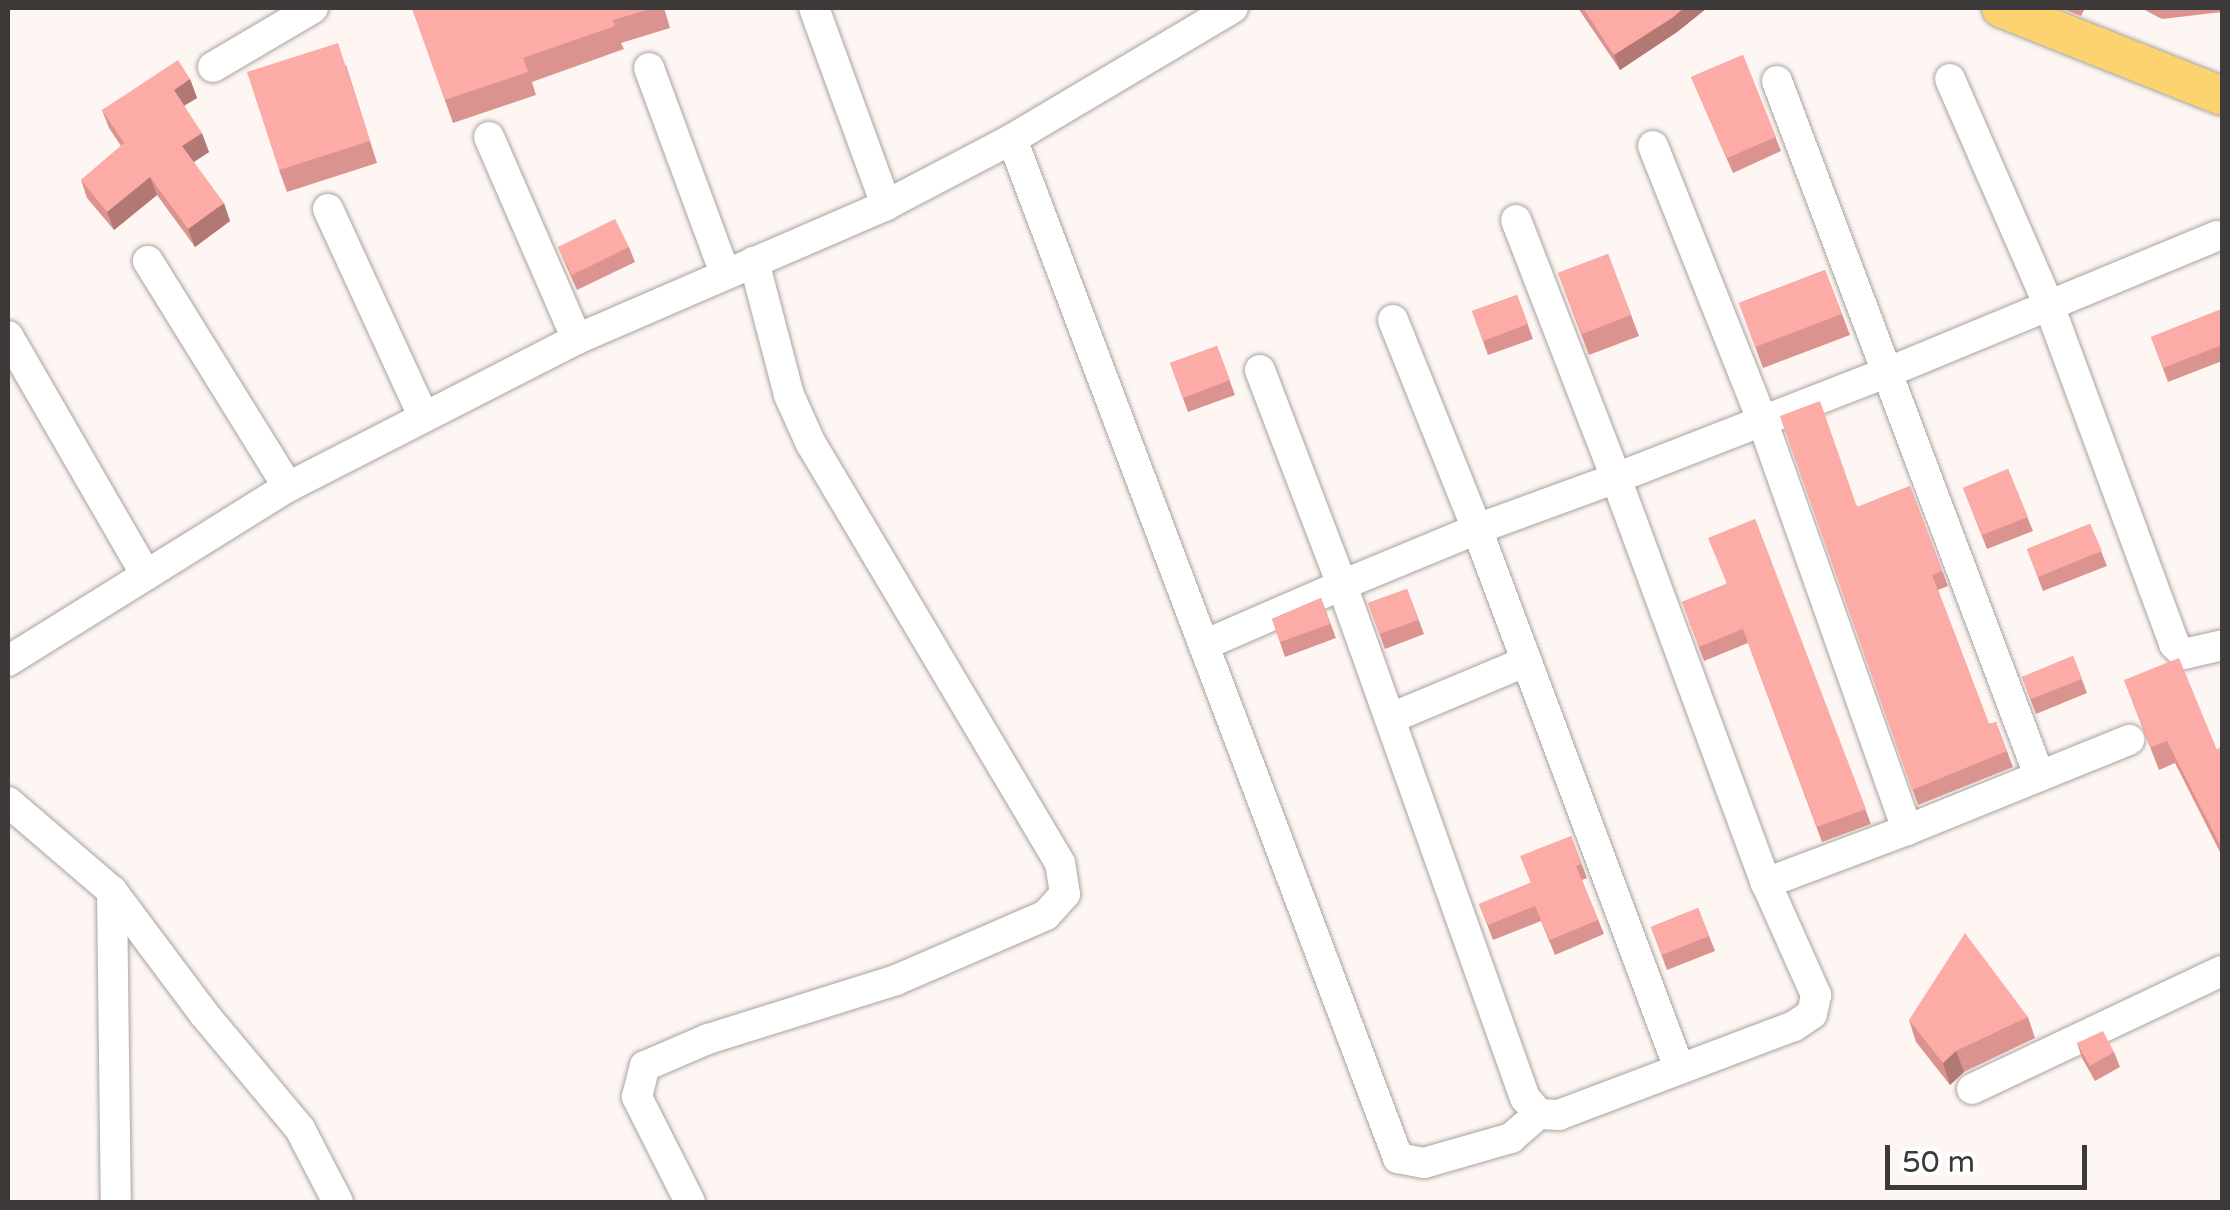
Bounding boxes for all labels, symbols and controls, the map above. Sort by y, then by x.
scale bar [1890,1125,2092,1187]
text: 50 m [1902,1144,1975,1181]

